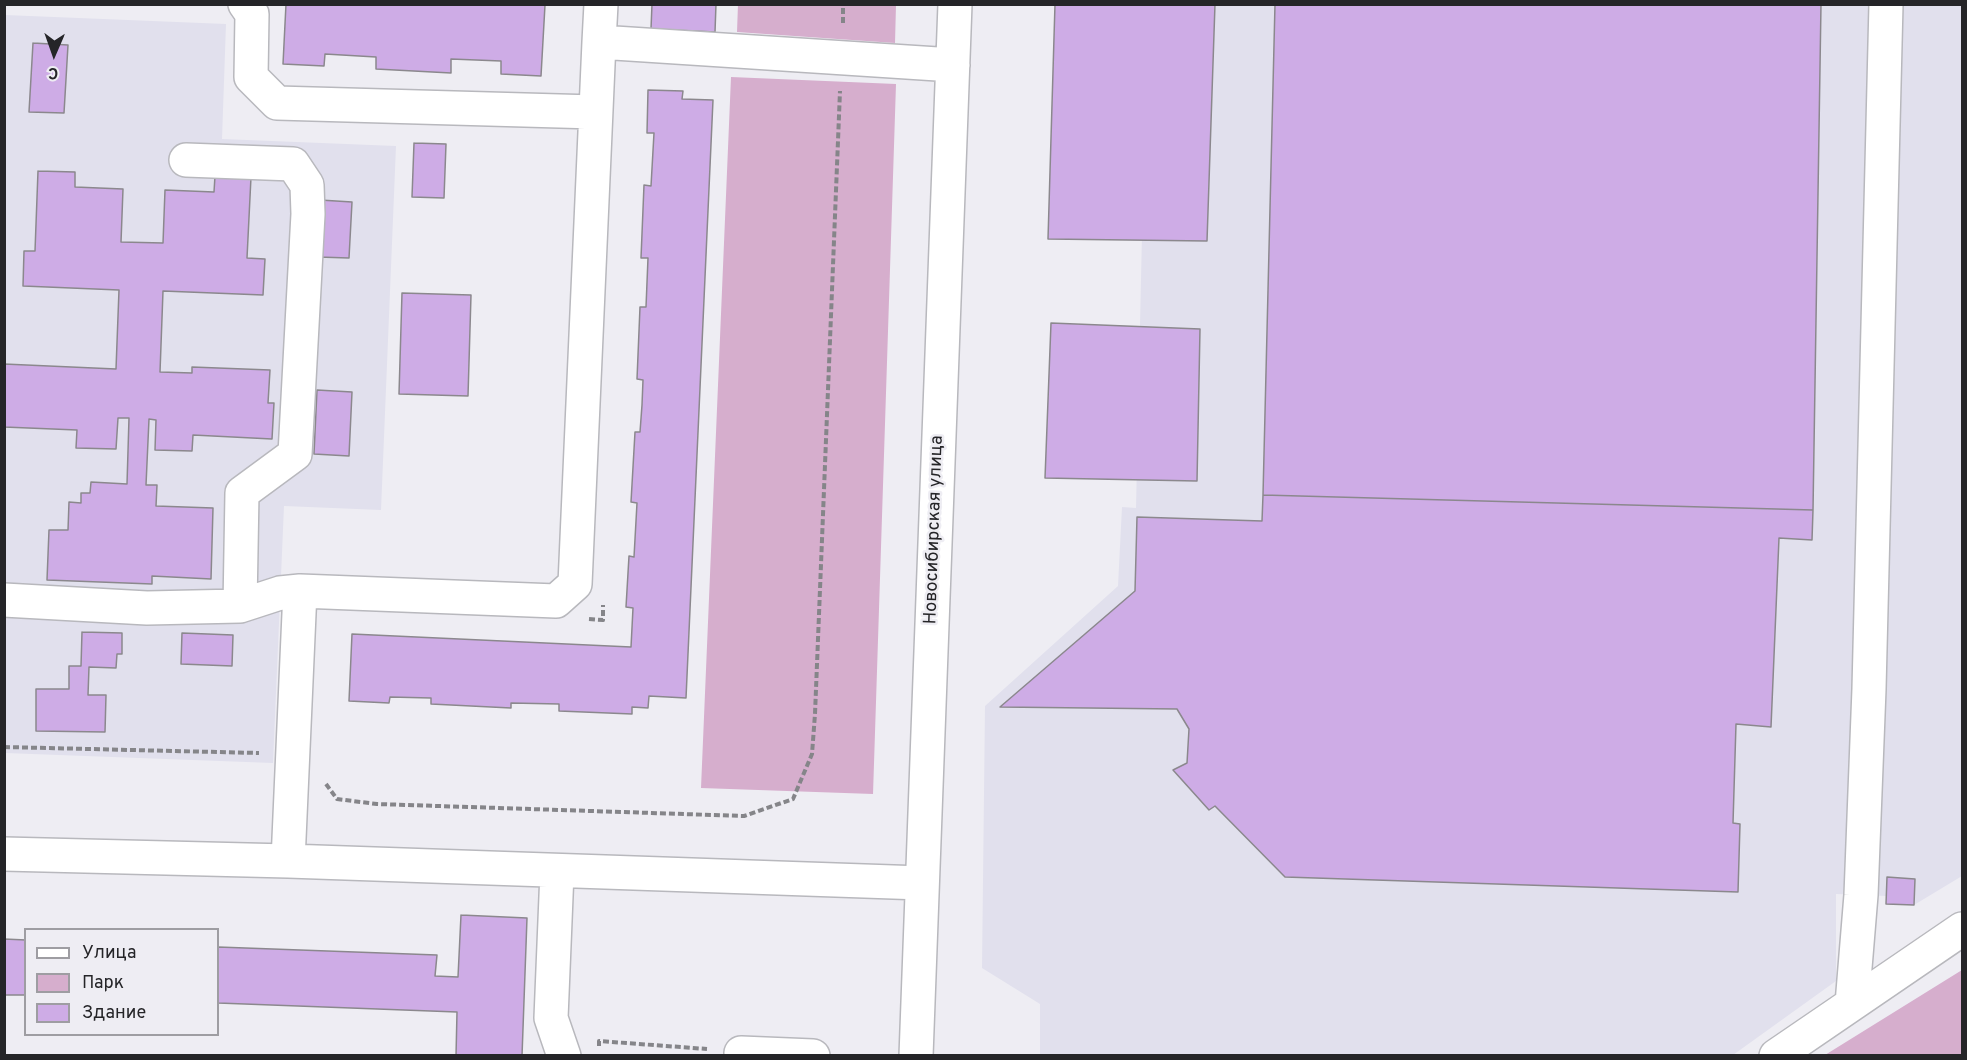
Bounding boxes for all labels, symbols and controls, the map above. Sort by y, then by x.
north arrow [24,24,84,84]
text: С [48,62,59,82]
street label: Новосибирская улица [921,435,949,625]
legend [24,928,219,1036]
text: Улица [82,942,136,965]
text: Парк [82,972,124,995]
text: Здание [82,1002,146,1025]

